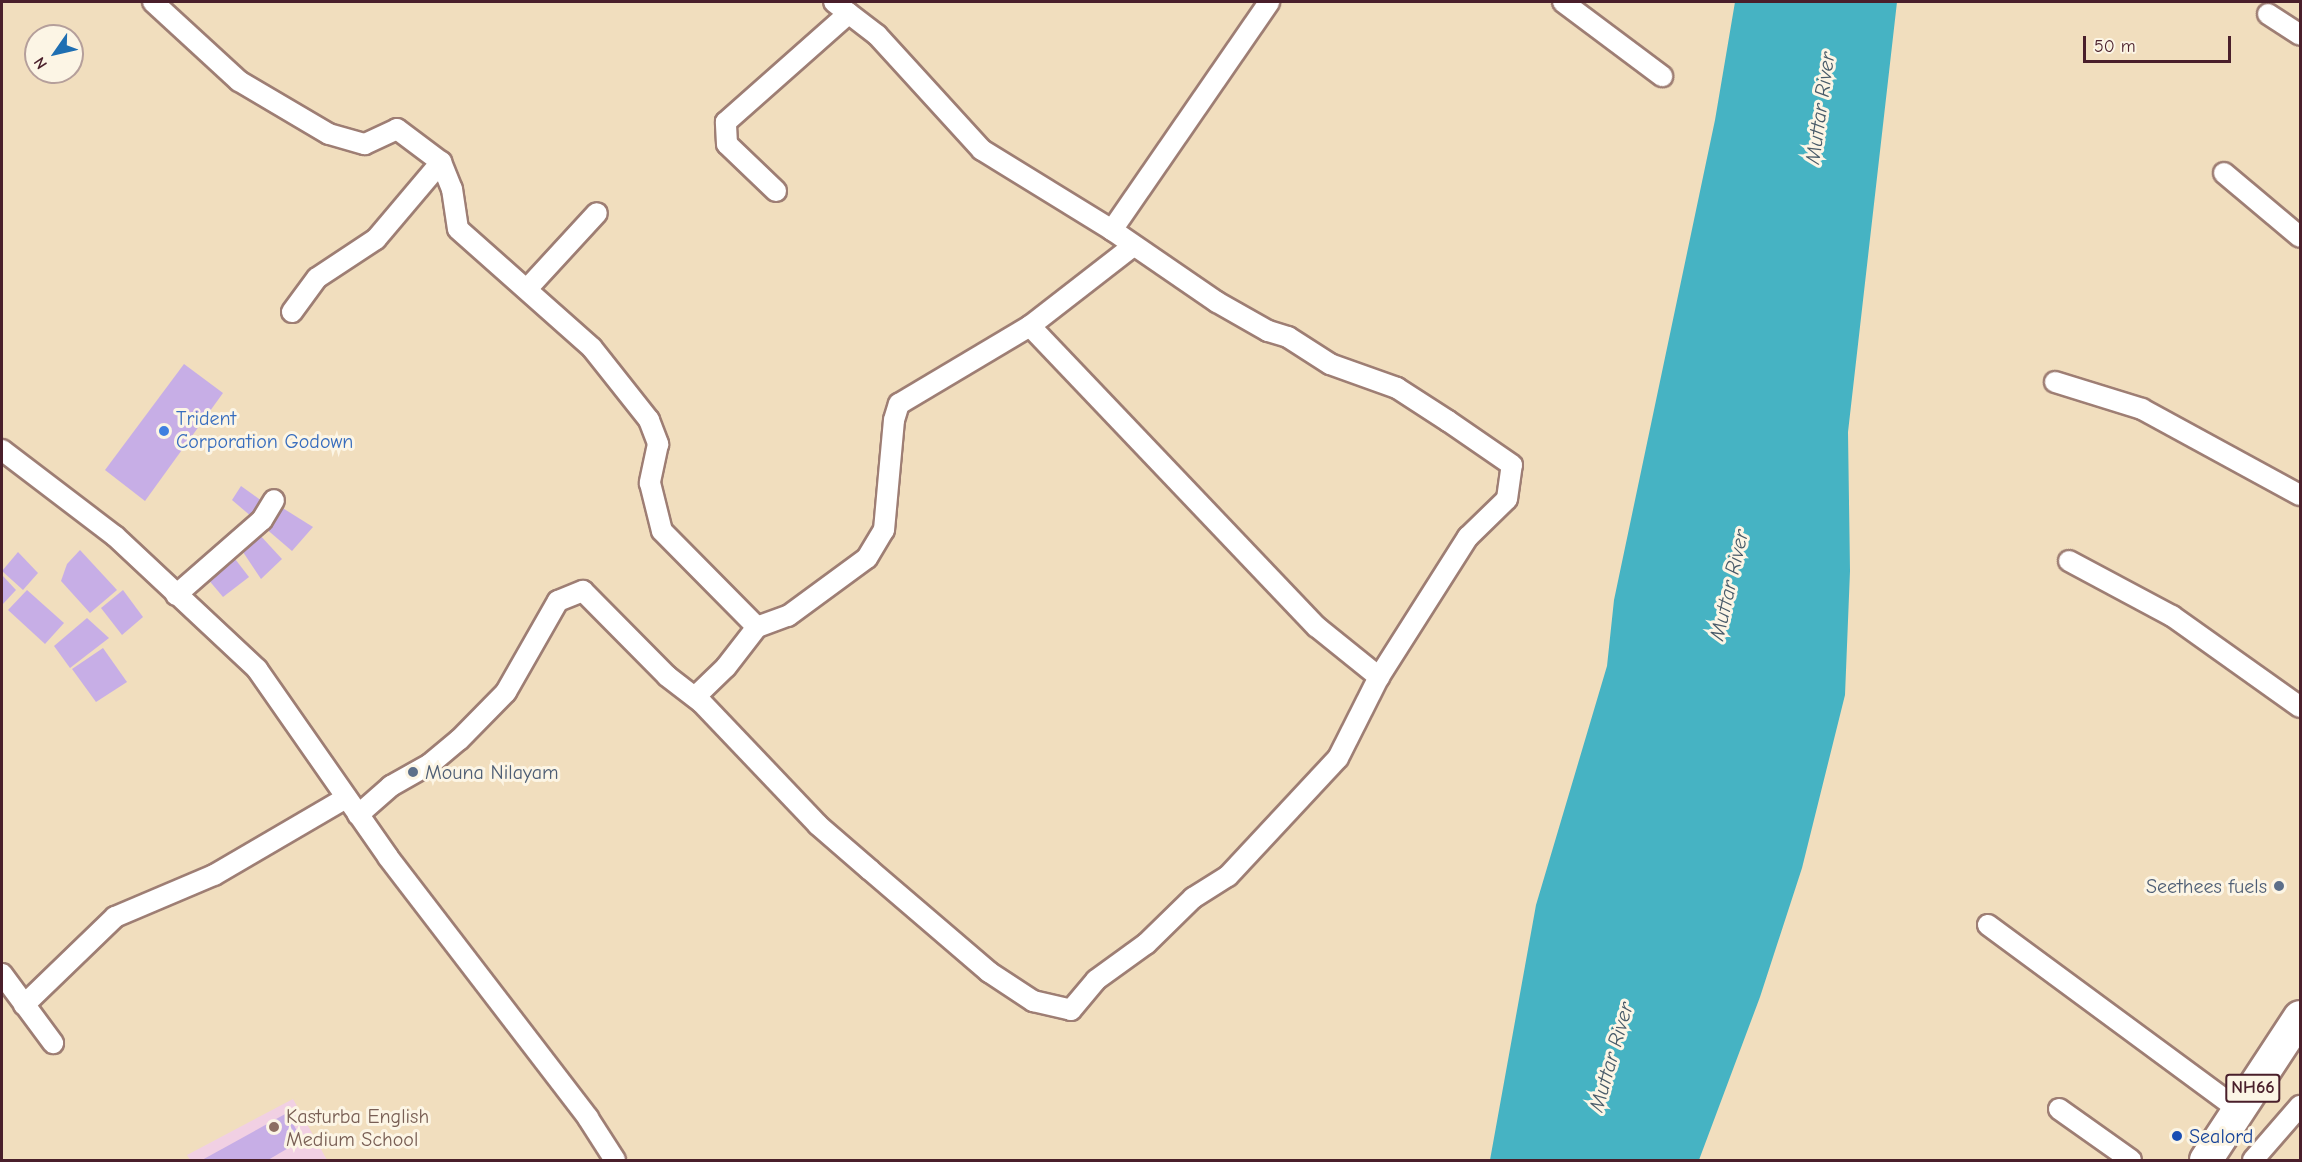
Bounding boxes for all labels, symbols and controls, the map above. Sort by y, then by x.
north arrow [24,24,84,84]
scale bar [2086,24,2234,62]
text: 50 m [2094,36,2136,57]
water label: Muttar River [1800,50,1840,166]
text: N [30,54,51,72]
place label: Trident Corporation Godown [176,407,353,454]
marker: Trident Corporation Godown [157,424,171,438]
water label: Muttar River [1704,527,1754,643]
place label: Mouna Nilayam [425,760,559,784]
marker: Mouna Nilayam [406,765,420,779]
place label: Seethees fuels [2146,874,2267,898]
marker: Seethees fuels [2272,879,2286,893]
water label: Muttar River [1583,999,1639,1115]
road number: NH66 [2224,1073,2282,1103]
place label: Kasturba English Medium School [286,1104,429,1151]
marker: Kasturba English Medium School [267,1120,281,1134]
place label: Sealord [2189,1124,2253,1148]
marker: Sealord [2170,1129,2184,1143]

